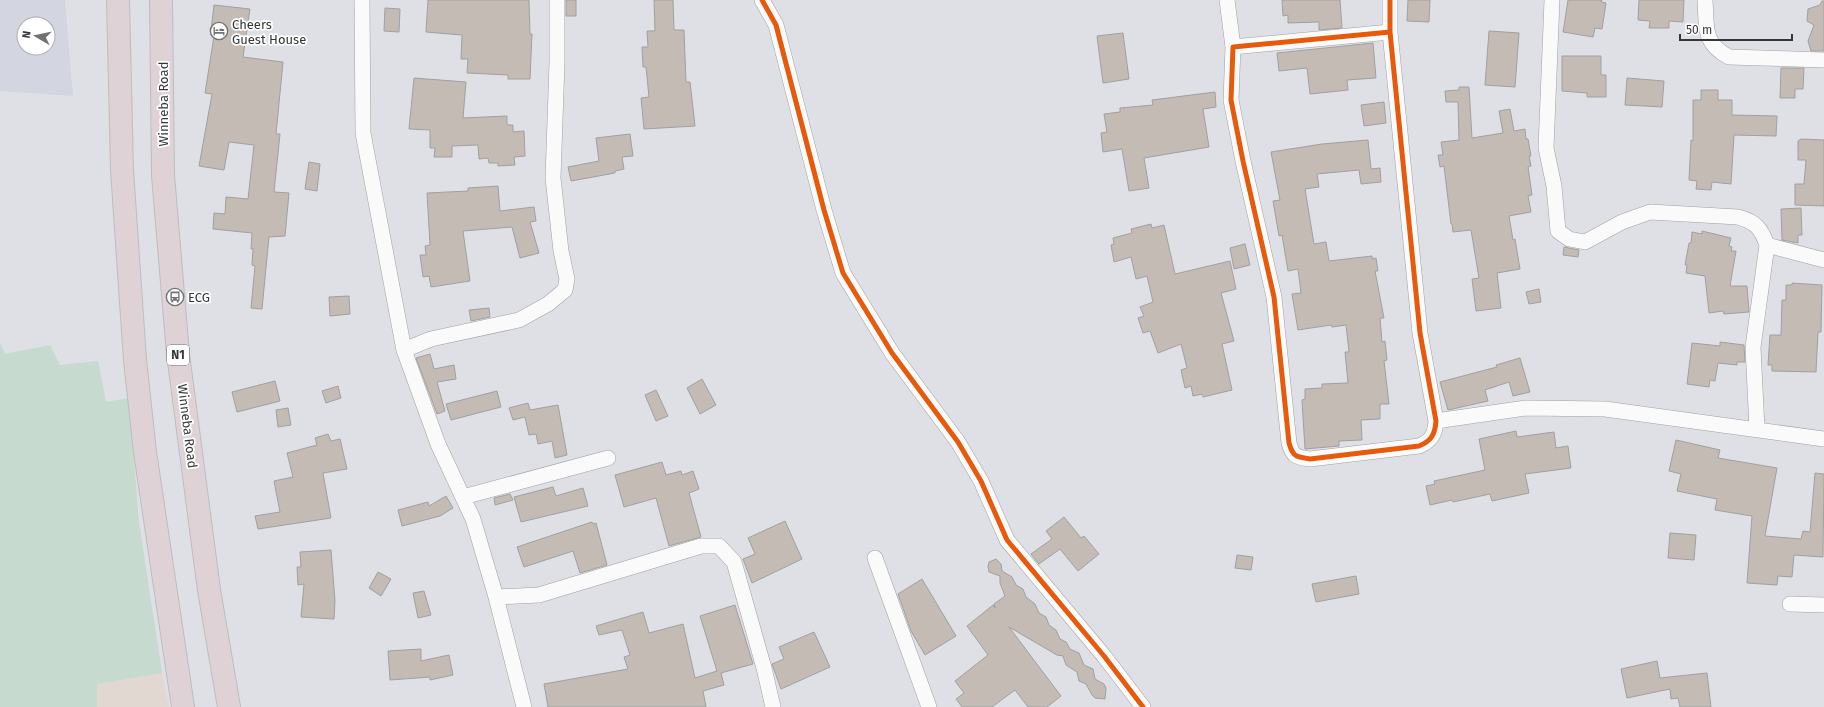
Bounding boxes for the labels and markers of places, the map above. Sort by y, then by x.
place label: Cheers Guest House [232,17,306,47]
hotel icon: Cheers Guest House [209,21,229,41]
bus stop icon: ECG [165,287,185,307]
place label: ECG [188,290,210,305]

